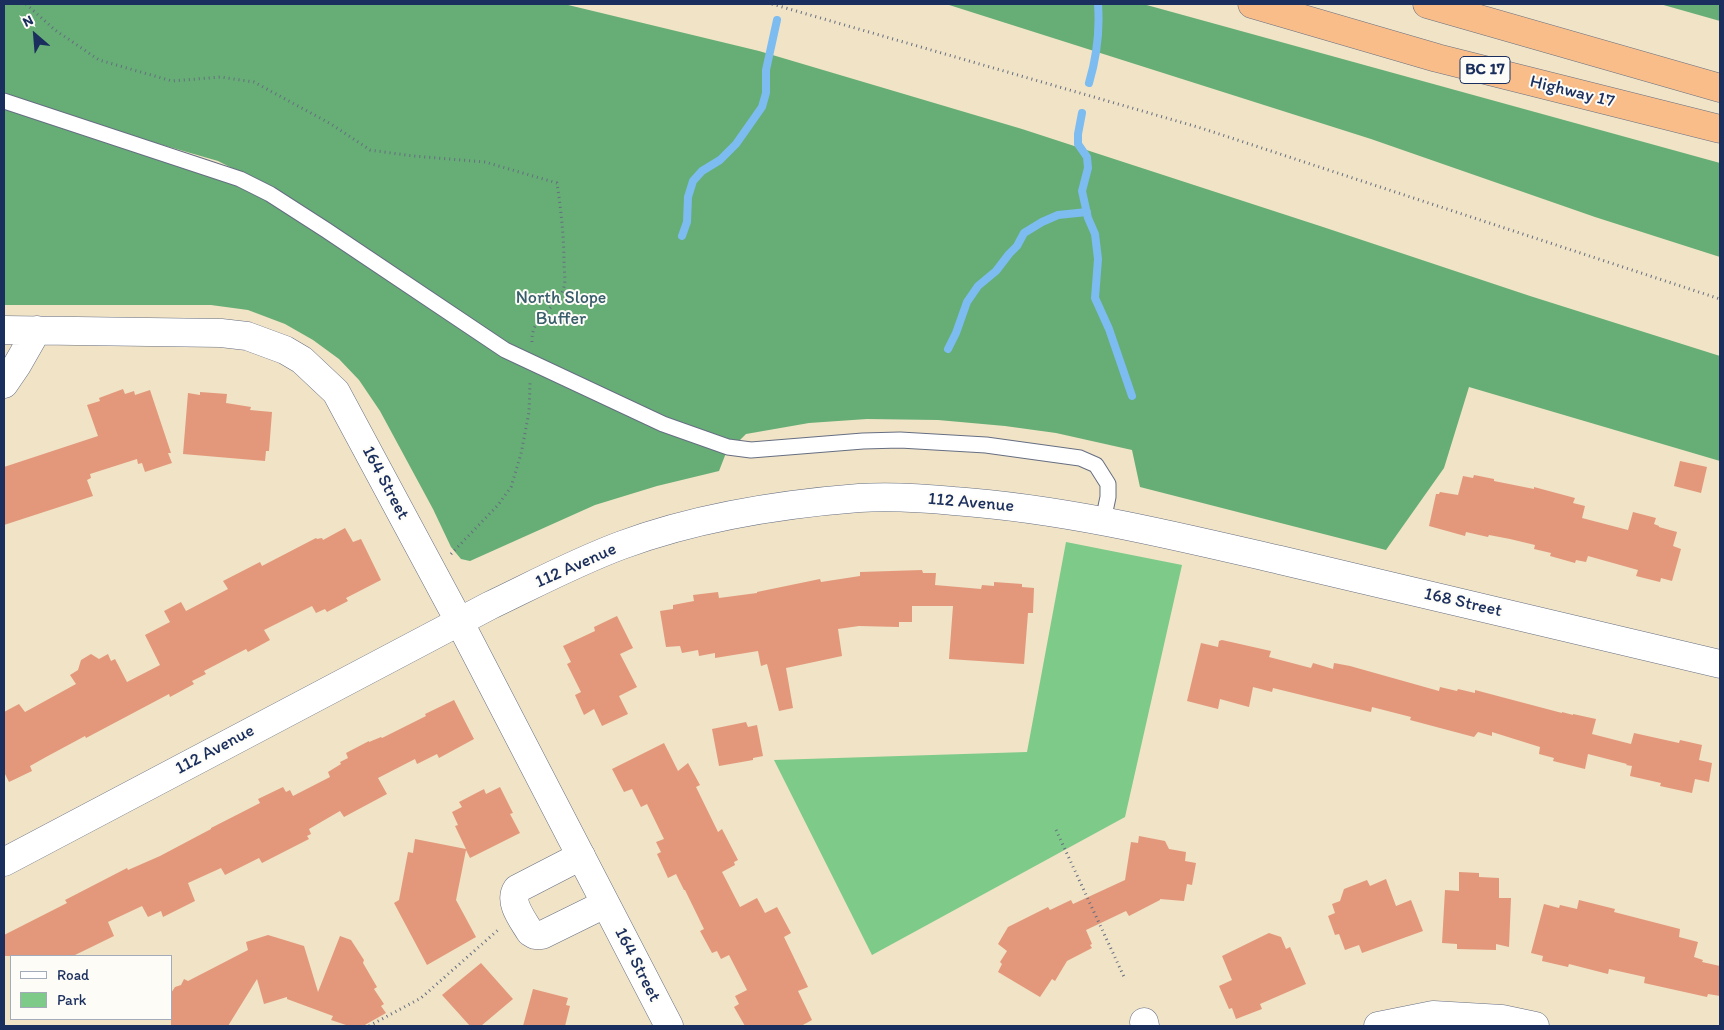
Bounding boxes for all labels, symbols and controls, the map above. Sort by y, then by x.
north arrow [10,10,60,60]
text: N [20,11,36,31]
road number: BC 17 [1460,56,1510,84]
street label: Highway 17 [1527,71,1617,113]
park label: North Slope Buffer [516,287,606,330]
street label: 164 Street [357,442,413,524]
street label: 112 Avenue [927,488,1015,518]
street label: 112 Avenue [532,539,620,593]
street label: 168 Street [1422,584,1504,622]
street label: 112 Avenue [172,720,258,780]
street label: 164 Street [609,924,665,1006]
legend [10,955,172,1020]
text: Road [57,966,89,984]
text: Park [57,991,87,1009]

